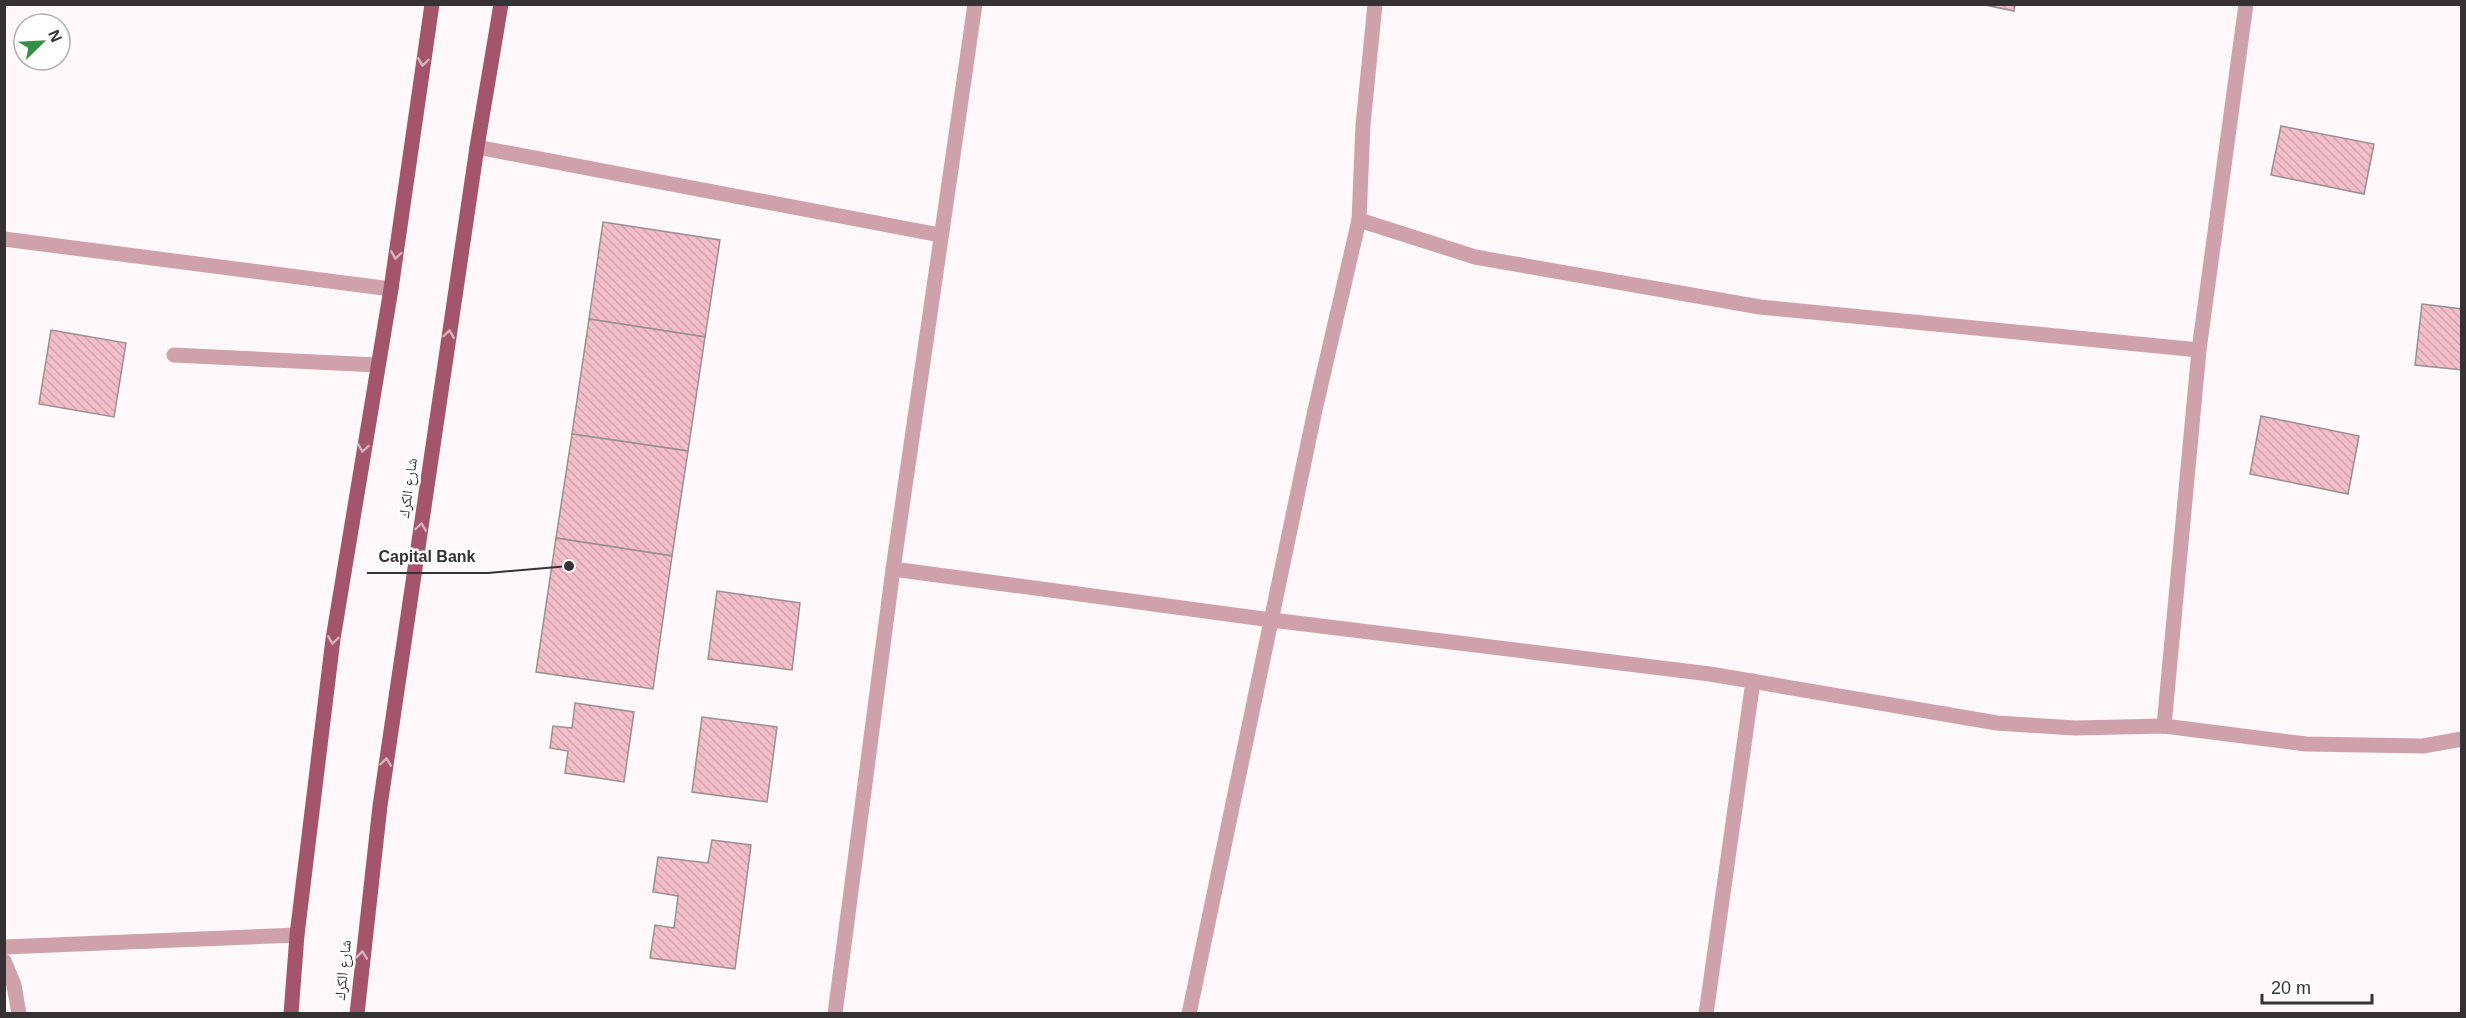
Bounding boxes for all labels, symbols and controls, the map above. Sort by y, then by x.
north arrow [12,12,72,72]
text: N [45,27,65,45]
one-way arrow [418,58,430,67]
one-way arrow [390,251,402,260]
one-way arrow [443,330,455,339]
one-way arrow [358,443,370,452]
street label: شارع الكرك [395,457,422,519]
one-way arrow [414,523,426,532]
callout: Capital Bank [367,539,488,573]
text: Capital Bank [379,548,476,565]
one-way arrow [327,636,339,645]
one-way arrow [380,757,392,766]
street label: شارع الكرك [331,939,356,1001]
one-way arrow [355,951,368,960]
scale bar [2262,967,2372,1005]
text: 20 m [2271,978,2311,998]

